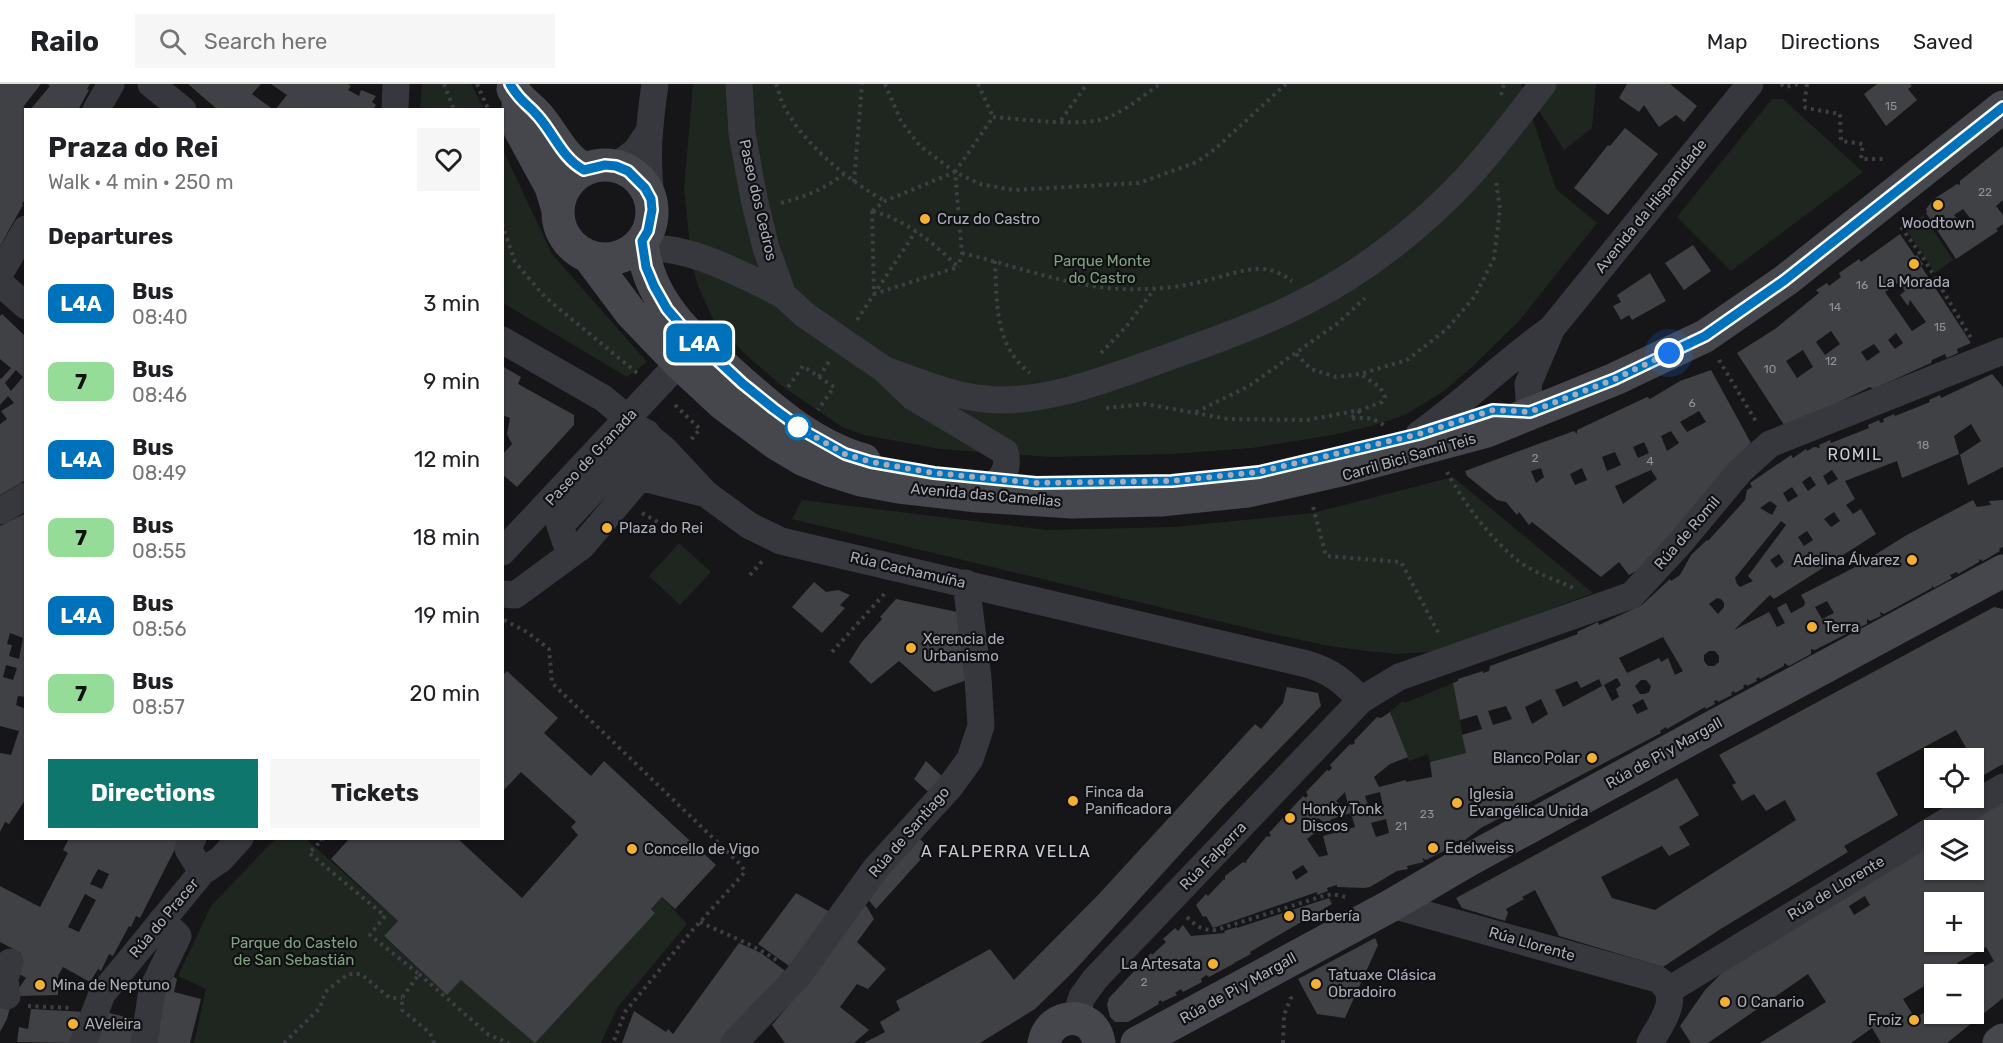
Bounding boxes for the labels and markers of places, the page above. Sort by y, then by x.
marker: Woodtown [1931,198,1945,212]
place label: Cruz do Castro [937,210,1040,228]
marker: Cruz do Castro [918,212,932,226]
place label: Woodtown [1901,214,1975,232]
marker: La Morada [1907,257,1921,271]
place label: La Morada [1878,273,1950,291]
unlabelled marker [785,414,811,440]
place label: Plaza do Rei [619,519,703,537]
marker: Plaza do Rei [600,521,614,535]
place label: Adelina Álvarez [1793,551,1900,569]
marker: Adelina Álvarez [1905,553,1919,567]
place label: Terra [1824,618,1859,636]
marker: Terra [1805,620,1819,634]
place label: Xerencia de Urbanismo [923,630,1005,665]
marker: Xerencia de Urbanismo [904,641,918,655]
place label: Blanco Polar [1493,749,1580,767]
marker: Blanco Polar [1585,751,1599,765]
place label: Finca da Panificadora [1085,783,1172,818]
place label: Iglesia Evangélica Unida [1469,785,1589,820]
marker: Finca da Panificadora [1066,794,1080,808]
marker: Iglesia Evangélica Unida [1450,796,1464,810]
place label: Honky Tonk Discos [1302,800,1382,835]
marker: Honky Tonk Discos [1283,811,1297,825]
place label: Edelweiss [1445,839,1514,857]
place label: Concello de Vigo [644,840,760,858]
marker: Edelweiss [1426,841,1440,855]
marker: Concello de Vigo [625,842,639,856]
place label: Barbería [1301,907,1360,925]
marker: Barbería [1282,909,1296,923]
place label: La Artesata [1121,955,1201,973]
marker: La Artesata [1206,957,1220,971]
place label: Tatuaxe Clásica Obradoiro [1328,966,1436,1001]
place label: Mina de Neptuno [52,976,170,994]
marker: Tatuaxe Clásica Obradoiro [1309,977,1323,991]
marker: Mina de Neptuno [33,978,47,992]
place label: O Canario [1737,993,1804,1011]
marker: O Canario [1718,995,1732,1009]
place label: Froiz [1868,1011,1902,1029]
marker: Froiz [1907,1013,1921,1027]
place label: AVeleira [85,1015,141,1033]
marker: AVeleira [66,1017,80,1031]

